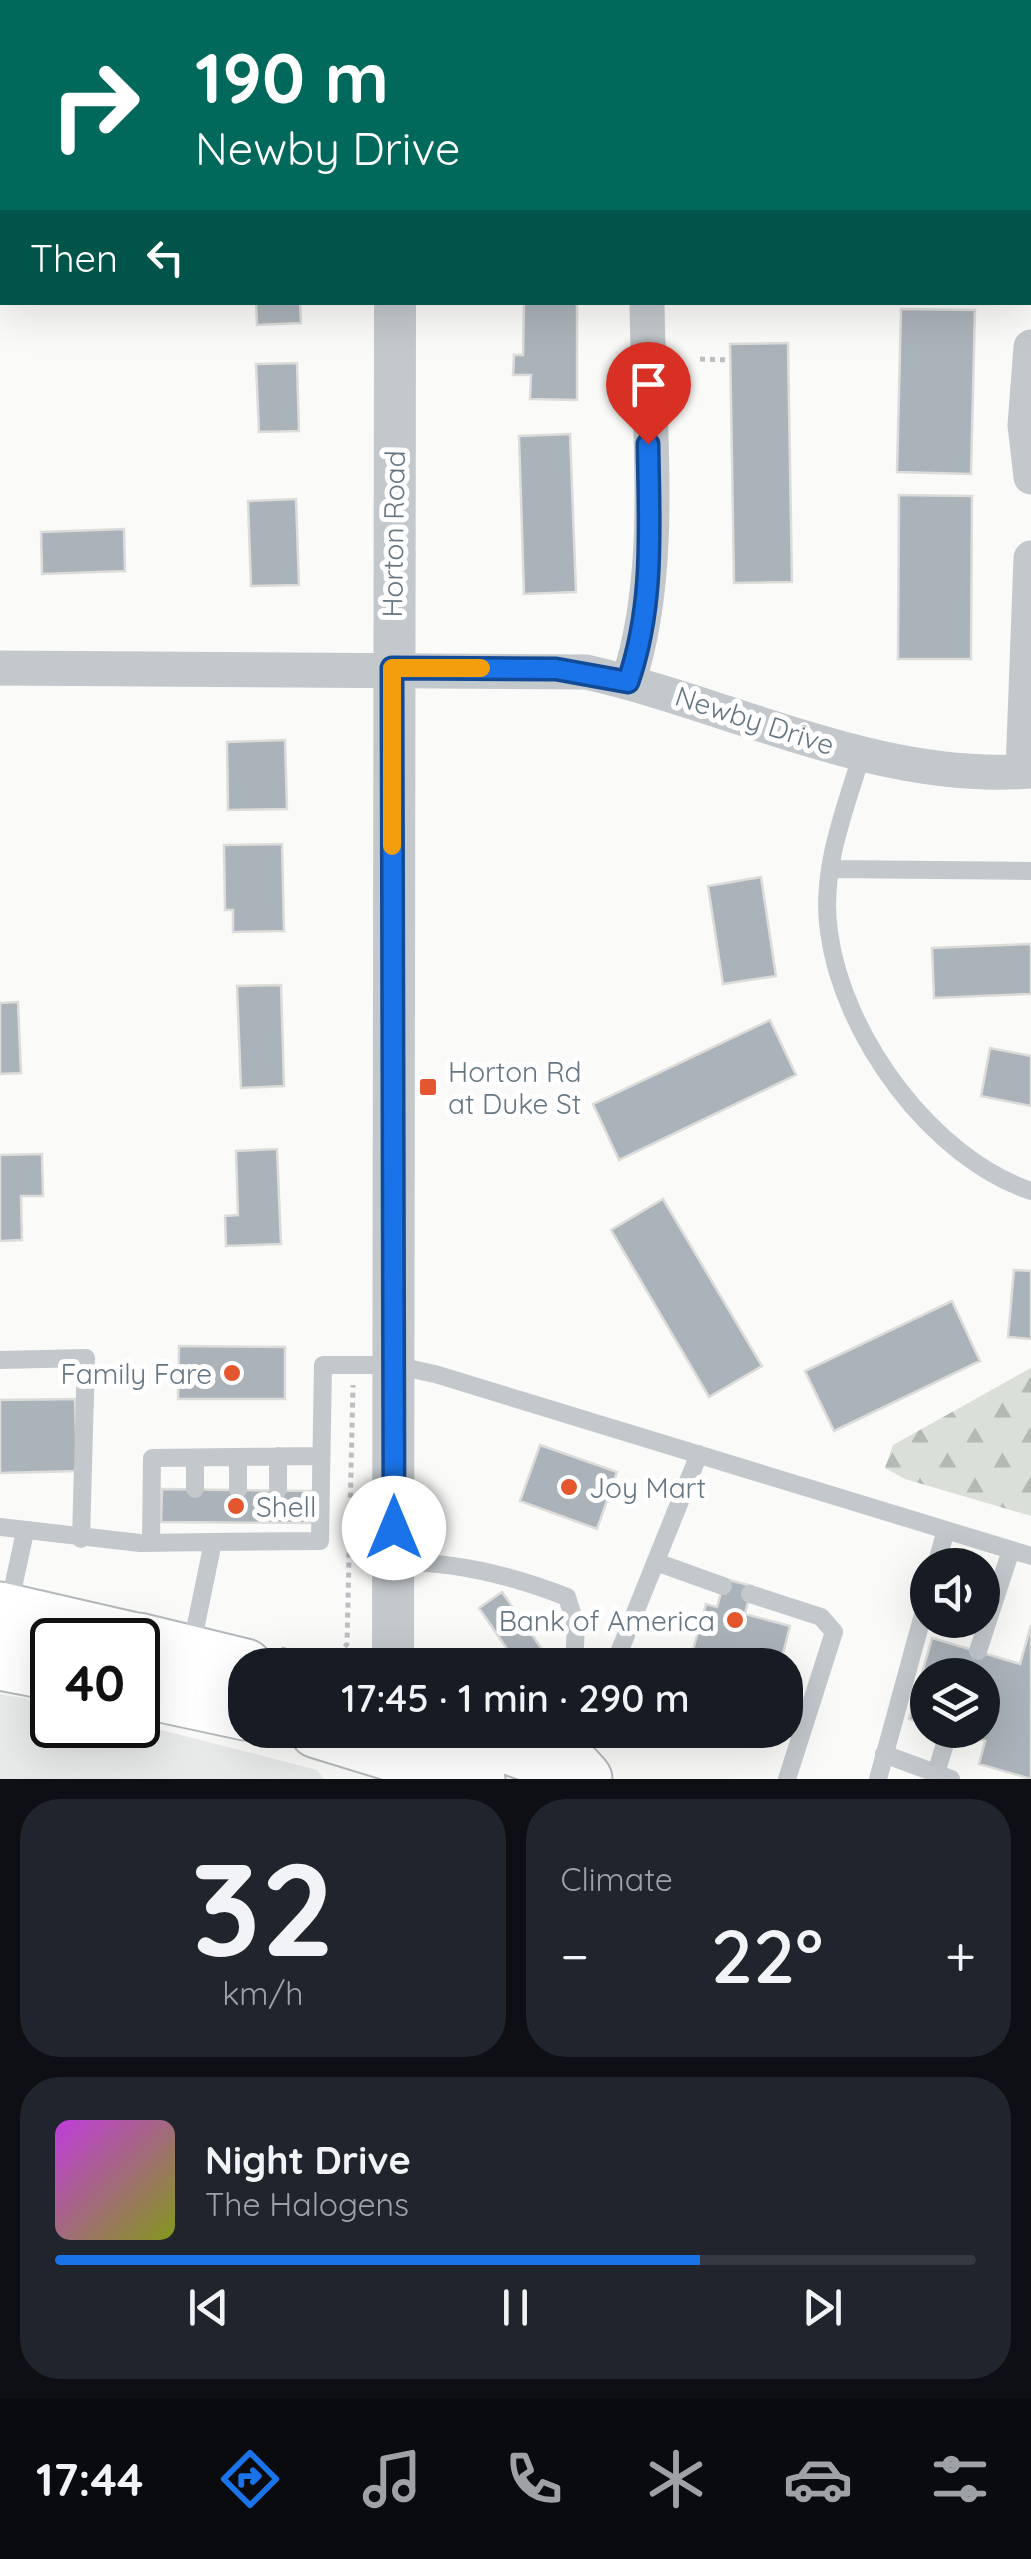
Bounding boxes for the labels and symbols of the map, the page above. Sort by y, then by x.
pin [606,342,691,445]
street label: Horton Road [374,450,412,618]
street label: Newby Drive [671,678,839,762]
place label: Horton Rd at Duke St [448,1054,582,1121]
marker: Horton Rd at Duke St [417,1076,439,1098]
place label: Family Fare [60,1356,212,1391]
marker: Family Fare [221,1362,243,1384]
place label: Joy Mart [589,1470,706,1505]
position arrow [342,1476,446,1580]
marker: Joy Mart [558,1476,580,1498]
place label: Shell [256,1489,316,1524]
marker: Shell [225,1495,247,1517]
place label: Bank of America [499,1603,715,1638]
marker: Bank of America [724,1609,746,1631]
speed limit sign: 40 [30,1618,160,1748]

